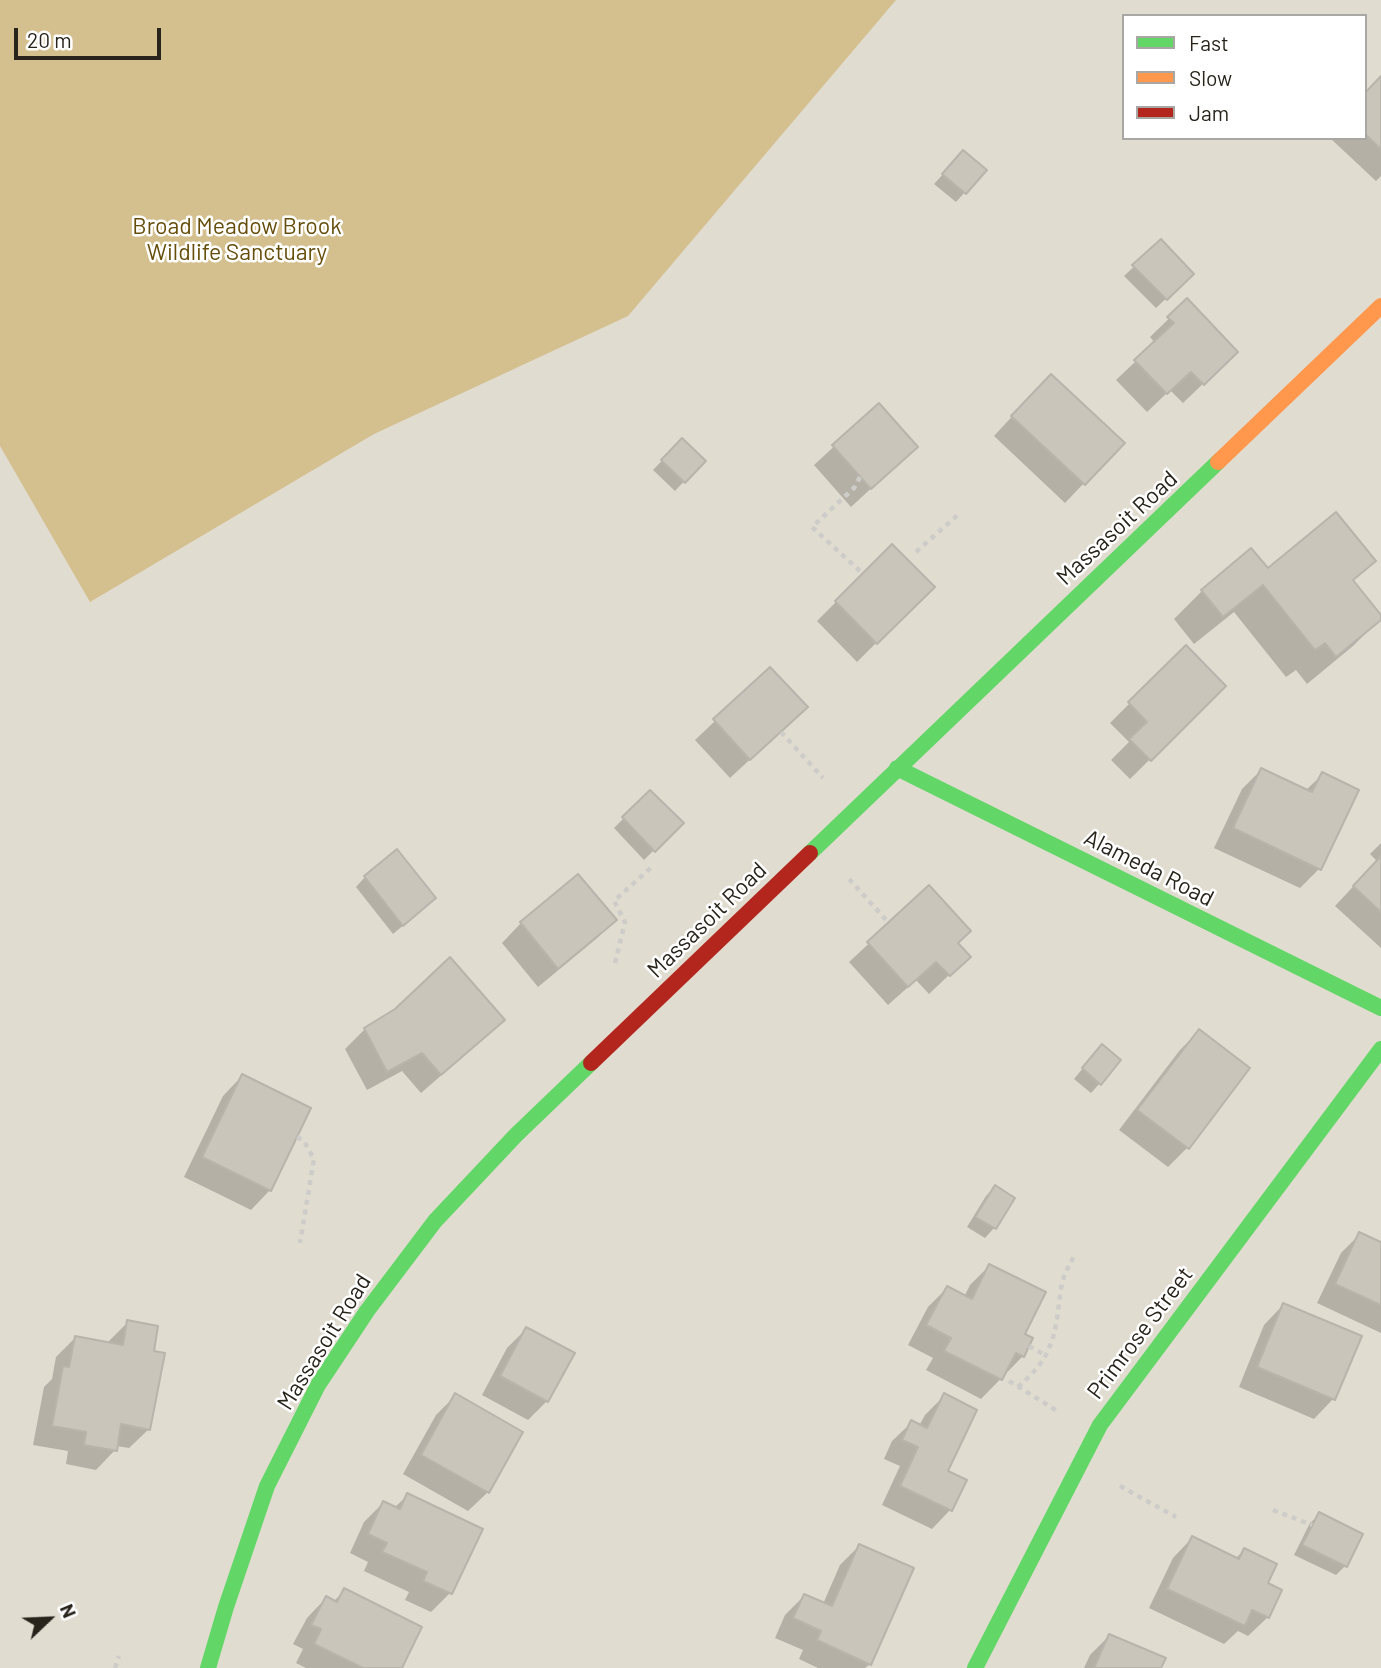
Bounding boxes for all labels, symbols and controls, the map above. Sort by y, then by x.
scale bar [18,14,164,58]
legend [1122,14,1367,140]
text: 20 m [27,27,72,52]
text: Fast [1189,30,1229,55]
text: Slow [1189,65,1232,90]
text: Jam [1189,100,1229,125]
park label: Broad Meadow Brook Wildlife Sanctuary [132,212,342,266]
street label: Massasoit Road [1051,465,1183,591]
street label: Alameda Road [1080,823,1218,913]
street label: Massasoit Road [642,856,772,984]
street label: Primrose Street [1081,1261,1199,1405]
street label: Massasoit Road [271,1269,377,1415]
north arrow [14,1584,84,1654]
text: N [56,1600,82,1621]

